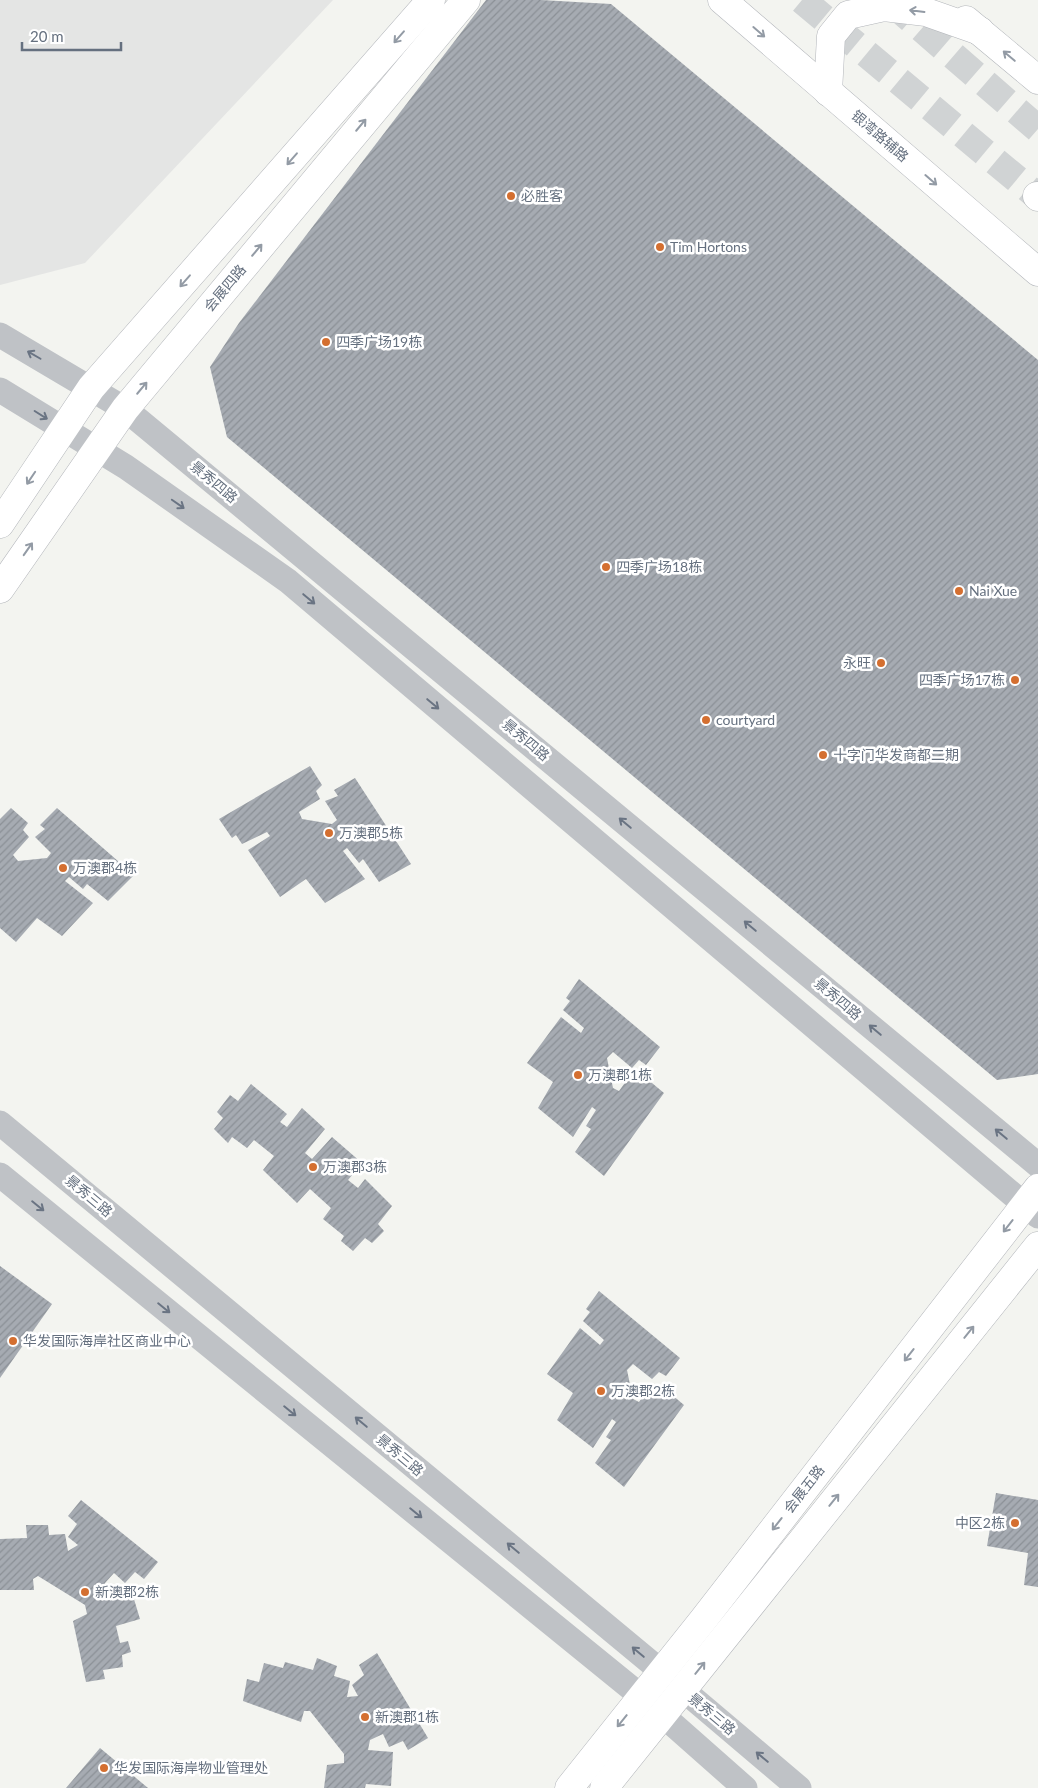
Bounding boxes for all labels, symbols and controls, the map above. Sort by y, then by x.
one-way arrow [909,6,925,16]
scale bar [22,20,121,52]
one-way arrow [752,26,765,37]
text: 20 m [30,27,64,45]
one-way arrow [393,30,405,43]
one-way arrow [1003,50,1016,61]
street label: 银湾路辅路 [848,106,912,165]
one-way arrow [356,118,367,131]
one-way arrow [287,152,298,165]
one-way arrow [925,175,938,186]
place label: 必胜客 [521,187,563,204]
marker: 必胜客 [505,190,517,202]
place label: Tim Hortons [670,238,747,255]
marker: Tim Hortons [654,241,666,253]
one-way arrow [252,243,263,256]
street label: 会展四路 [200,261,249,315]
one-way arrow [179,275,191,288]
place label: 四季广场19栋 [336,333,422,350]
marker: 四季广场19栋 [320,336,332,348]
one-way arrow [27,350,42,360]
one-way arrow [137,382,148,395]
one-way arrow [34,411,48,421]
street label: 景秀四路 [187,457,241,506]
one-way arrow [26,471,36,485]
one-way arrow [171,499,185,509]
one-way arrow [23,542,33,556]
place label: 四季广场18栋 [616,558,702,575]
marker: 四季广场18栋 [600,561,612,573]
place label: Nai Xue [969,582,1017,599]
marker: Nai Xue [953,585,965,597]
one-way arrow [303,593,316,604]
place label: 永旺 [843,654,871,671]
marker: 永旺 [875,657,887,669]
place label: 四季广场17栋 [919,671,1005,688]
marker: 四季广场17栋 [1009,674,1021,686]
one-way arrow [427,698,440,710]
place label: courtyard [716,711,775,728]
marker: courtyard [700,714,712,726]
street label: 景秀四路 [499,715,553,764]
place label: 十字门华发商都二期 [833,746,959,763]
marker: 十字门华发商都二期 [817,749,829,761]
one-way arrow [619,817,632,828]
place label: 万澳郡5栋 [339,824,403,841]
marker: 万澳郡5栋 [323,827,335,839]
place label: 万澳郡4栋 [73,859,137,876]
marker: 万澳郡4栋 [57,862,69,874]
one-way arrow [744,921,757,932]
street label: 景秀四路 [811,974,865,1023]
one-way arrow [869,1024,882,1036]
place label: 万澳郡1栋 [588,1066,652,1083]
marker: 万澳郡1栋 [572,1069,584,1081]
one-way arrow [994,1128,1007,1139]
place label: 万澳郡3栋 [323,1158,387,1175]
marker: 万澳郡3栋 [307,1161,319,1173]
street label: 景秀三路 [62,1171,116,1220]
one-way arrow [31,1200,44,1211]
one-way arrow [1003,1219,1014,1232]
one-way arrow [157,1303,170,1314]
one-way arrow [963,1326,974,1339]
place label: 华发国际海岸社区商业中心 [23,1332,191,1349]
marker: 华发国际海岸社区商业中心 [7,1335,19,1347]
one-way arrow [903,1348,914,1361]
place label: 万澳郡2栋 [611,1382,675,1399]
marker: 万澳郡2栋 [595,1385,607,1397]
one-way arrow [283,1405,296,1416]
one-way arrow [355,1417,368,1428]
street label: 景秀三路 [373,1430,427,1479]
street label: 会展五路 [780,1461,828,1516]
one-way arrow [829,1494,840,1507]
one-way arrow [409,1508,422,1519]
place label: 中区2栋 [955,1514,1005,1531]
marker: 中区2栋 [1009,1517,1021,1529]
one-way arrow [771,1518,782,1531]
one-way arrow [507,1543,520,1554]
place label: 新澳郡2栋 [95,1583,159,1600]
marker: 新澳郡2栋 [79,1586,91,1598]
one-way arrow [632,1646,645,1657]
one-way arrow [695,1662,706,1675]
street label: 景秀三路 [685,1689,739,1738]
place label: 新澳郡1栋 [375,1708,439,1725]
marker: 新澳郡1栋 [359,1711,371,1723]
one-way arrow [617,1715,628,1728]
one-way arrow [756,1751,769,1762]
place label: 华发国际海岸物业管理处 [114,1759,268,1776]
marker: 华发国际海岸物业管理处 [98,1762,110,1774]

